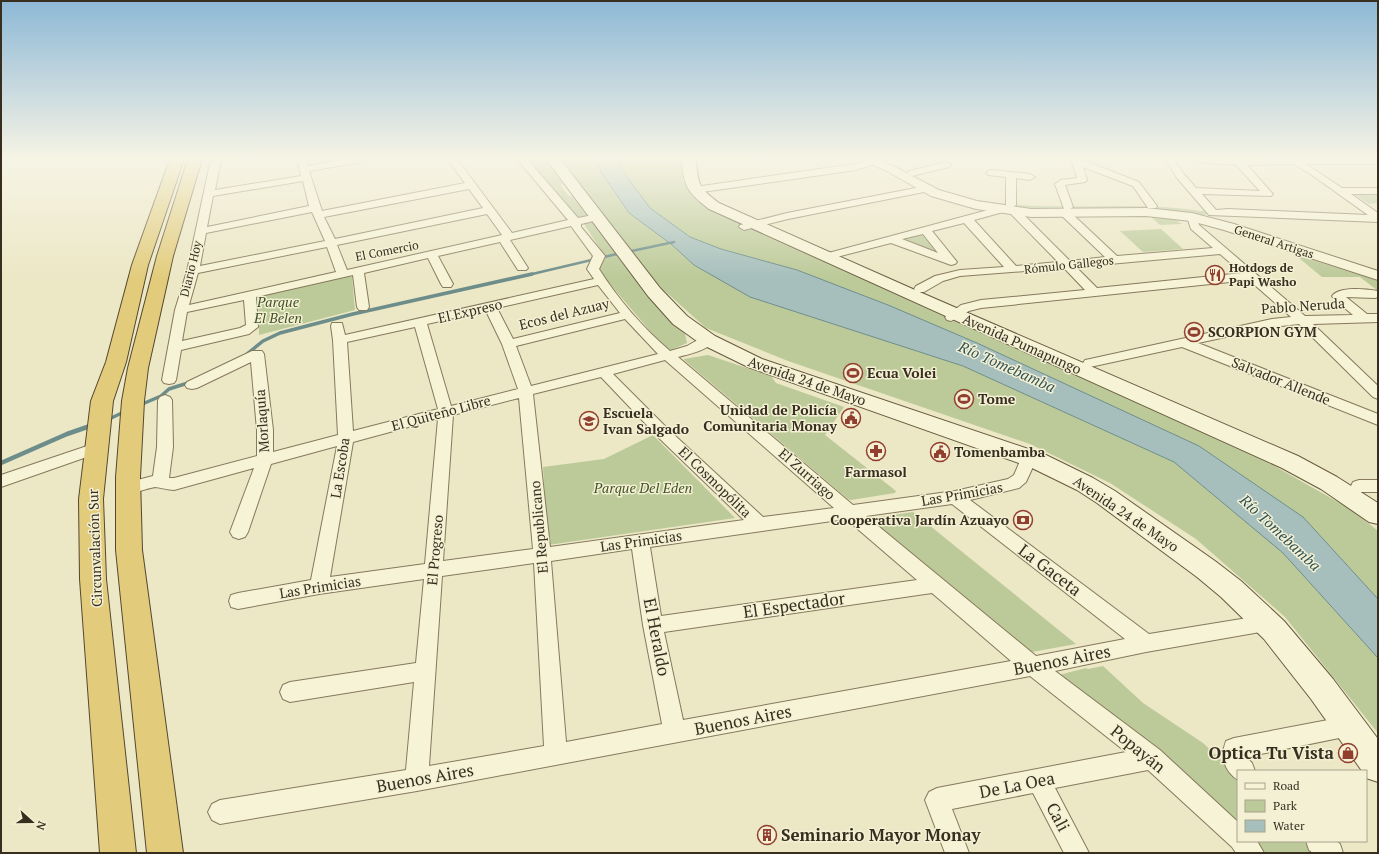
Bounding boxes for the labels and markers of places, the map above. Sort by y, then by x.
place label: Hotdogs de Papi Washo [1229,260,1296,289]
restaurant icon: Hotdogs de Papi Washo [1204,264,1226,286]
sports icon: SCORPION GYM [1183,321,1205,343]
place label: SCORPION GYM [1208,322,1317,341]
sports icon: Ecua Volei [842,362,864,384]
place label: Ecua Volei [867,363,937,382]
sports icon: Tome [953,388,975,410]
place label: Tome [978,389,1016,408]
place label: Unidad de Policía Comunitaria Monay [703,400,838,435]
place label: Escuela Ivan Salgado [603,403,689,438]
public building icon: Unidad de Policía Comunitaria Monay [840,407,862,429]
school or university icon: Escuela Ivan Salgado [578,410,600,432]
pharmacy icon: Farmasol [865,440,887,462]
public building icon: Tomenbamba [929,441,951,463]
place label: Tomenbamba [954,442,1046,461]
place label: Farmasol [845,462,907,481]
bank icon: Cooperativa Jardín Azuayo [1012,509,1034,531]
place label: Cooperativa Jardín Azuayo [830,510,1009,529]
place label: Optica Tu Vista [1208,741,1335,764]
shop icon: Optica Tu Vista [1337,742,1359,764]
place label: Seminario Mayor Monay [781,823,981,846]
building icon: Seminario Mayor Monay [756,824,778,846]

